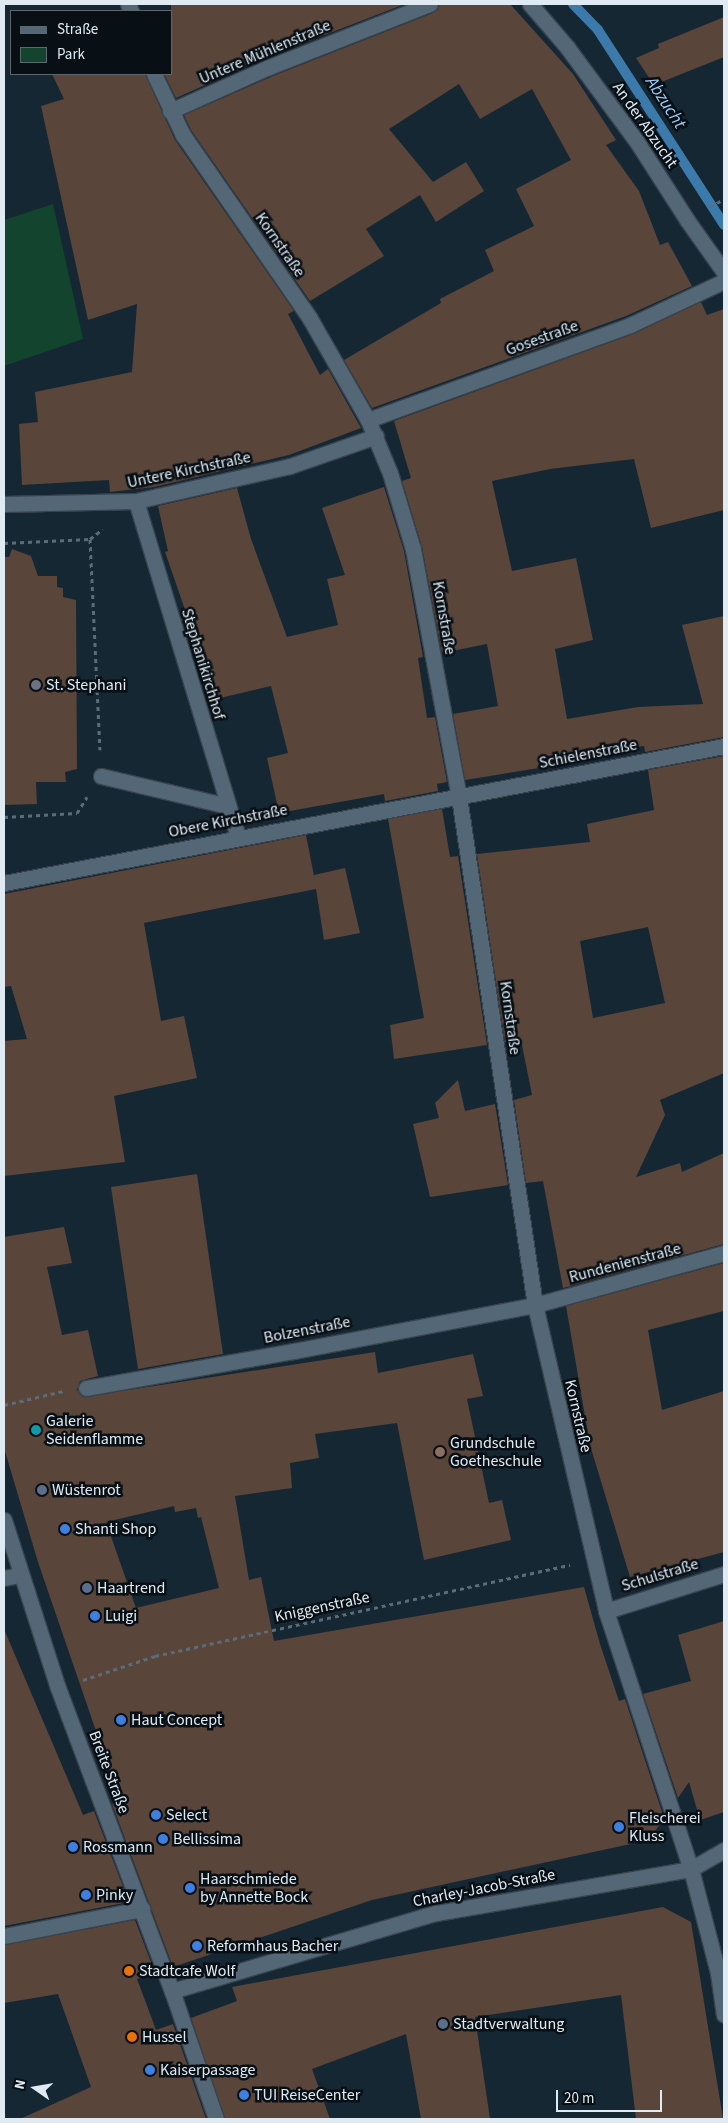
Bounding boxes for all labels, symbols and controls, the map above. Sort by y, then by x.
legend [10,10,172,75]
street label: Untere Mühlenstraße [196,16,334,88]
text: Straße [57,19,98,40]
text: Park [57,44,85,65]
water label: Abzucht [640,73,690,133]
street label: An der Abzucht [608,78,682,172]
street label: Kornstraße [251,209,309,281]
street label: Gosestraße [503,316,581,360]
street label: Untere Kirchstraße [126,448,252,492]
street label: Kornstraße [428,580,460,656]
street label: Stephanikirchhof [177,606,229,722]
place label: St. Stephani [46,675,126,695]
marker: St. Stephani [30,679,42,691]
street label: Schielenstraße [537,735,639,773]
street label: Obere Kirchstraße [167,800,289,842]
street label: Kornstraße [495,980,525,1056]
street label: Rundenienstraße [567,1239,683,1287]
street label: Bolzenstraße [262,1312,352,1348]
street label: Kornstraße [560,1378,596,1454]
place label: Galerie Seidenflamme [46,1411,143,1449]
marker: Galerie Seidenflamme [30,1424,42,1436]
place label: Grundschule Goetheschule [450,1433,542,1471]
marker: Grundschule Goetheschule [434,1446,446,1458]
place label: Wüstenrot [52,1480,121,1500]
marker: Wüstenrot [36,1484,48,1496]
place label: Shanti Shop [75,1519,156,1539]
marker: Shanti Shop [59,1523,71,1535]
street label: Schulstraße [619,1554,701,1596]
place label: Haartrend [97,1578,165,1598]
marker: Haartrend [81,1582,93,1594]
street label: Kniggenstraße [273,1588,371,1626]
place label: Luigi [105,1606,137,1626]
marker: Luigi [89,1610,101,1622]
place label: Haut Concept [131,1710,222,1730]
marker: Haut Concept [115,1714,127,1726]
street label: Breite Straße [84,1728,134,1816]
place label: Select [166,1805,207,1825]
place label: Fleischerei Kluss [629,1808,701,1846]
marker: Select [150,1809,162,1821]
marker: Fleischerei Kluss [613,1821,625,1833]
place label: Bellissima [173,1829,241,1849]
marker: Bellissima [157,1833,169,1845]
place label: Rossmann [83,1837,153,1857]
marker: Rossmann [67,1841,79,1853]
street label: Charley-Jacob-Straße [411,1865,557,1911]
place label: Haarschmiede by Annette Bock [200,1869,308,1907]
marker: Haarschmiede by Annette Bock [184,1882,196,1894]
place label: Pinky [96,1885,133,1905]
marker: Pinky [80,1889,92,1901]
place label: Reformhaus Bacher [207,1936,338,1956]
marker: Reformhaus Bacher [191,1940,203,1952]
place label: Stadtcafe Wolf [139,1961,235,1981]
marker: Stadtcafe Wolf [123,1965,135,1977]
place label: Stadtverwaltung [453,2014,564,2034]
marker: Stadtverwaltung [437,2018,449,2030]
place label: Hussel [142,2027,187,2047]
marker: Hussel [126,2031,138,2043]
place label: Kaiserpassage [160,2060,255,2080]
north arrow [10,2063,60,2113]
marker: Kaiserpassage [144,2064,156,2076]
text: N [10,2078,31,2091]
scale bar [558,2080,664,2112]
place label: TUI ReiseCenter [254,2085,360,2105]
text: 20 m [564,2088,594,2109]
marker: TUI ReiseCenter [238,2089,250,2101]

